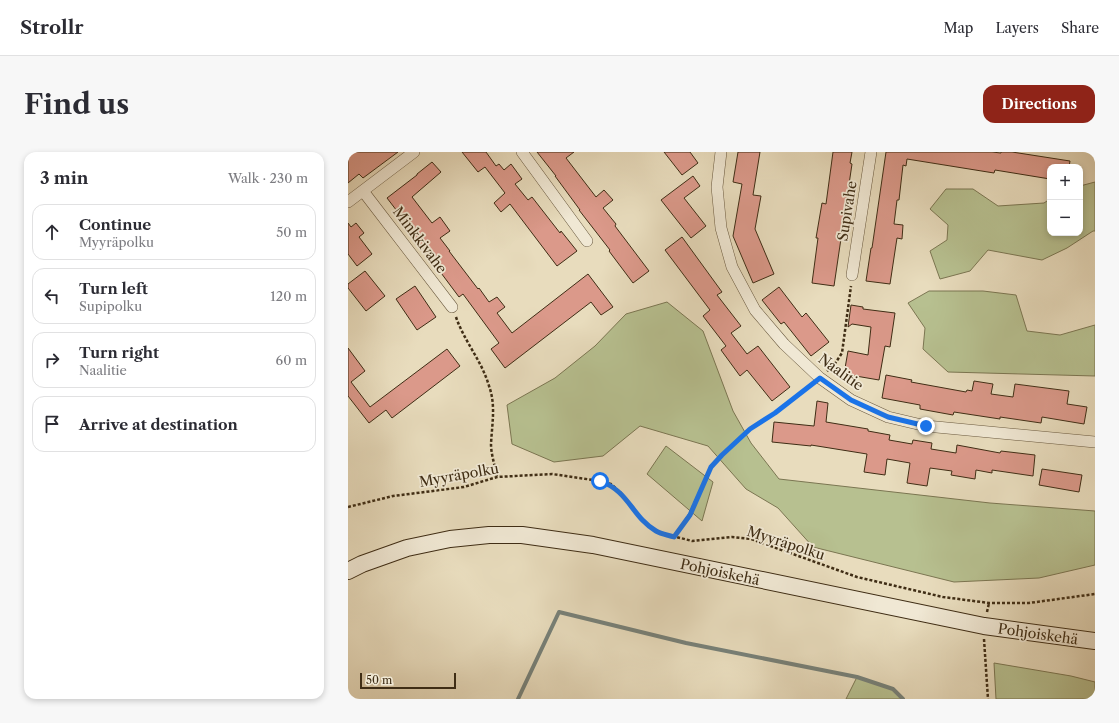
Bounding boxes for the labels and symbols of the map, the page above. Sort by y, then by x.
street label: Supivahe [833,179,861,242]
street label: Minkkivahe [389,203,451,277]
street label: Naalitie [815,350,867,394]
route end [917,417,935,435]
street label: Myyräpolku [418,459,501,491]
route start [591,472,609,490]
street label: Myyräpolku [745,522,828,564]
street label: Pohjoiskehä [679,555,762,589]
street label: Pohjoiskehä [997,619,1080,649]
scale bar [360,671,456,690]

